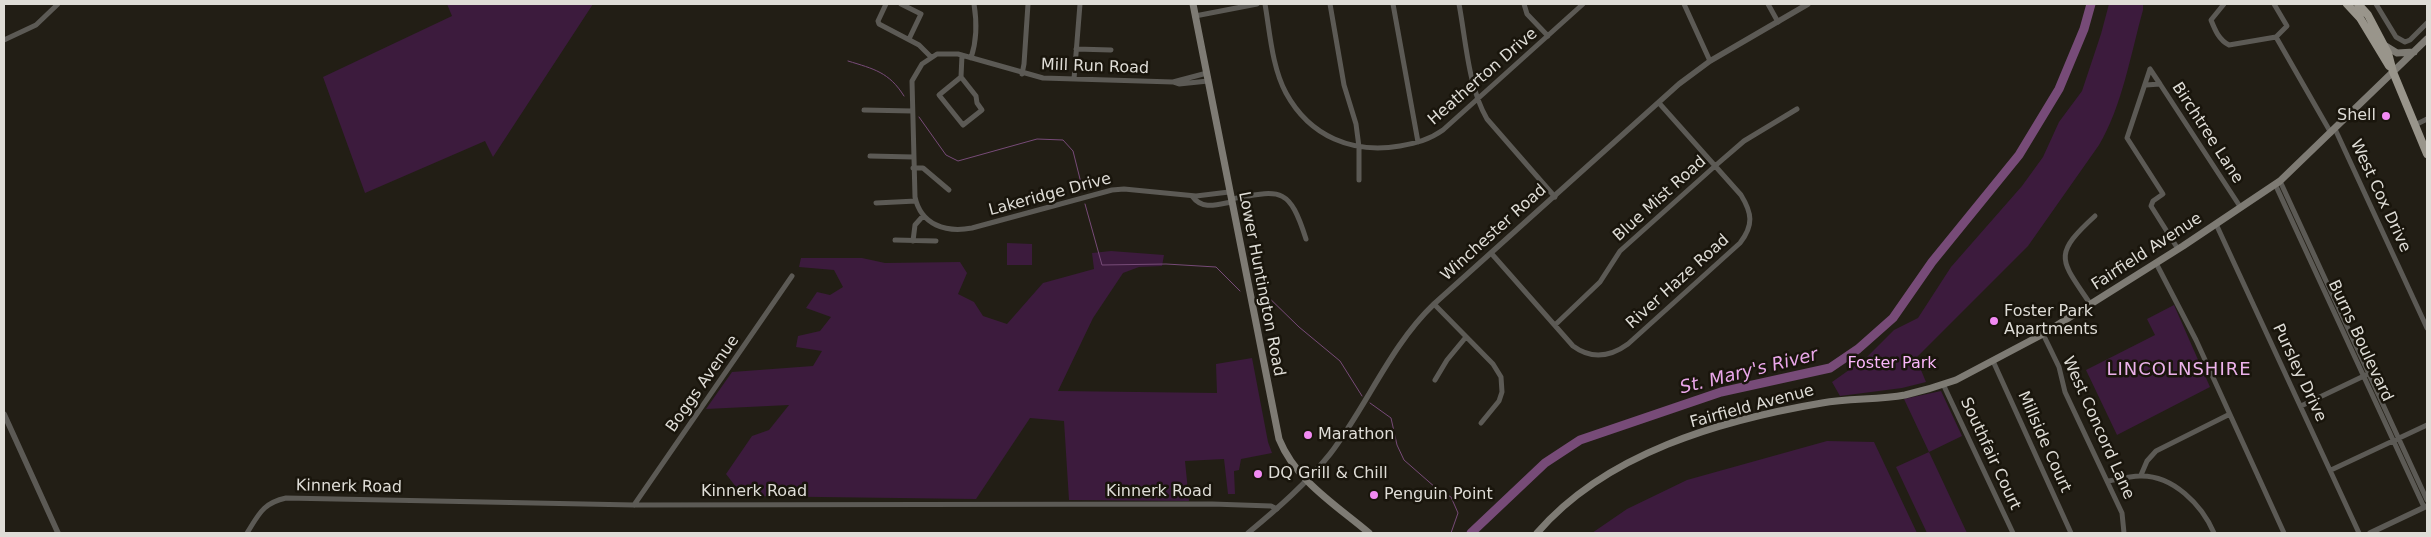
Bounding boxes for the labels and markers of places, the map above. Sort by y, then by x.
place label: Shell [2337,106,2376,126]
marker: Shell [2380,110,2392,122]
place label: Foster Park Apartments [2004,302,2098,340]
marker: Foster Park Apartments [1988,315,2000,327]
place label: Marathon [1318,425,1394,445]
marker: Marathon [1302,429,1314,441]
place label: DQ Grill & Chill [1268,464,1388,484]
marker: DQ Grill & Chill [1252,468,1264,480]
place label: Penguin Point [1384,485,1493,505]
marker: Penguin Point [1368,489,1380,501]

